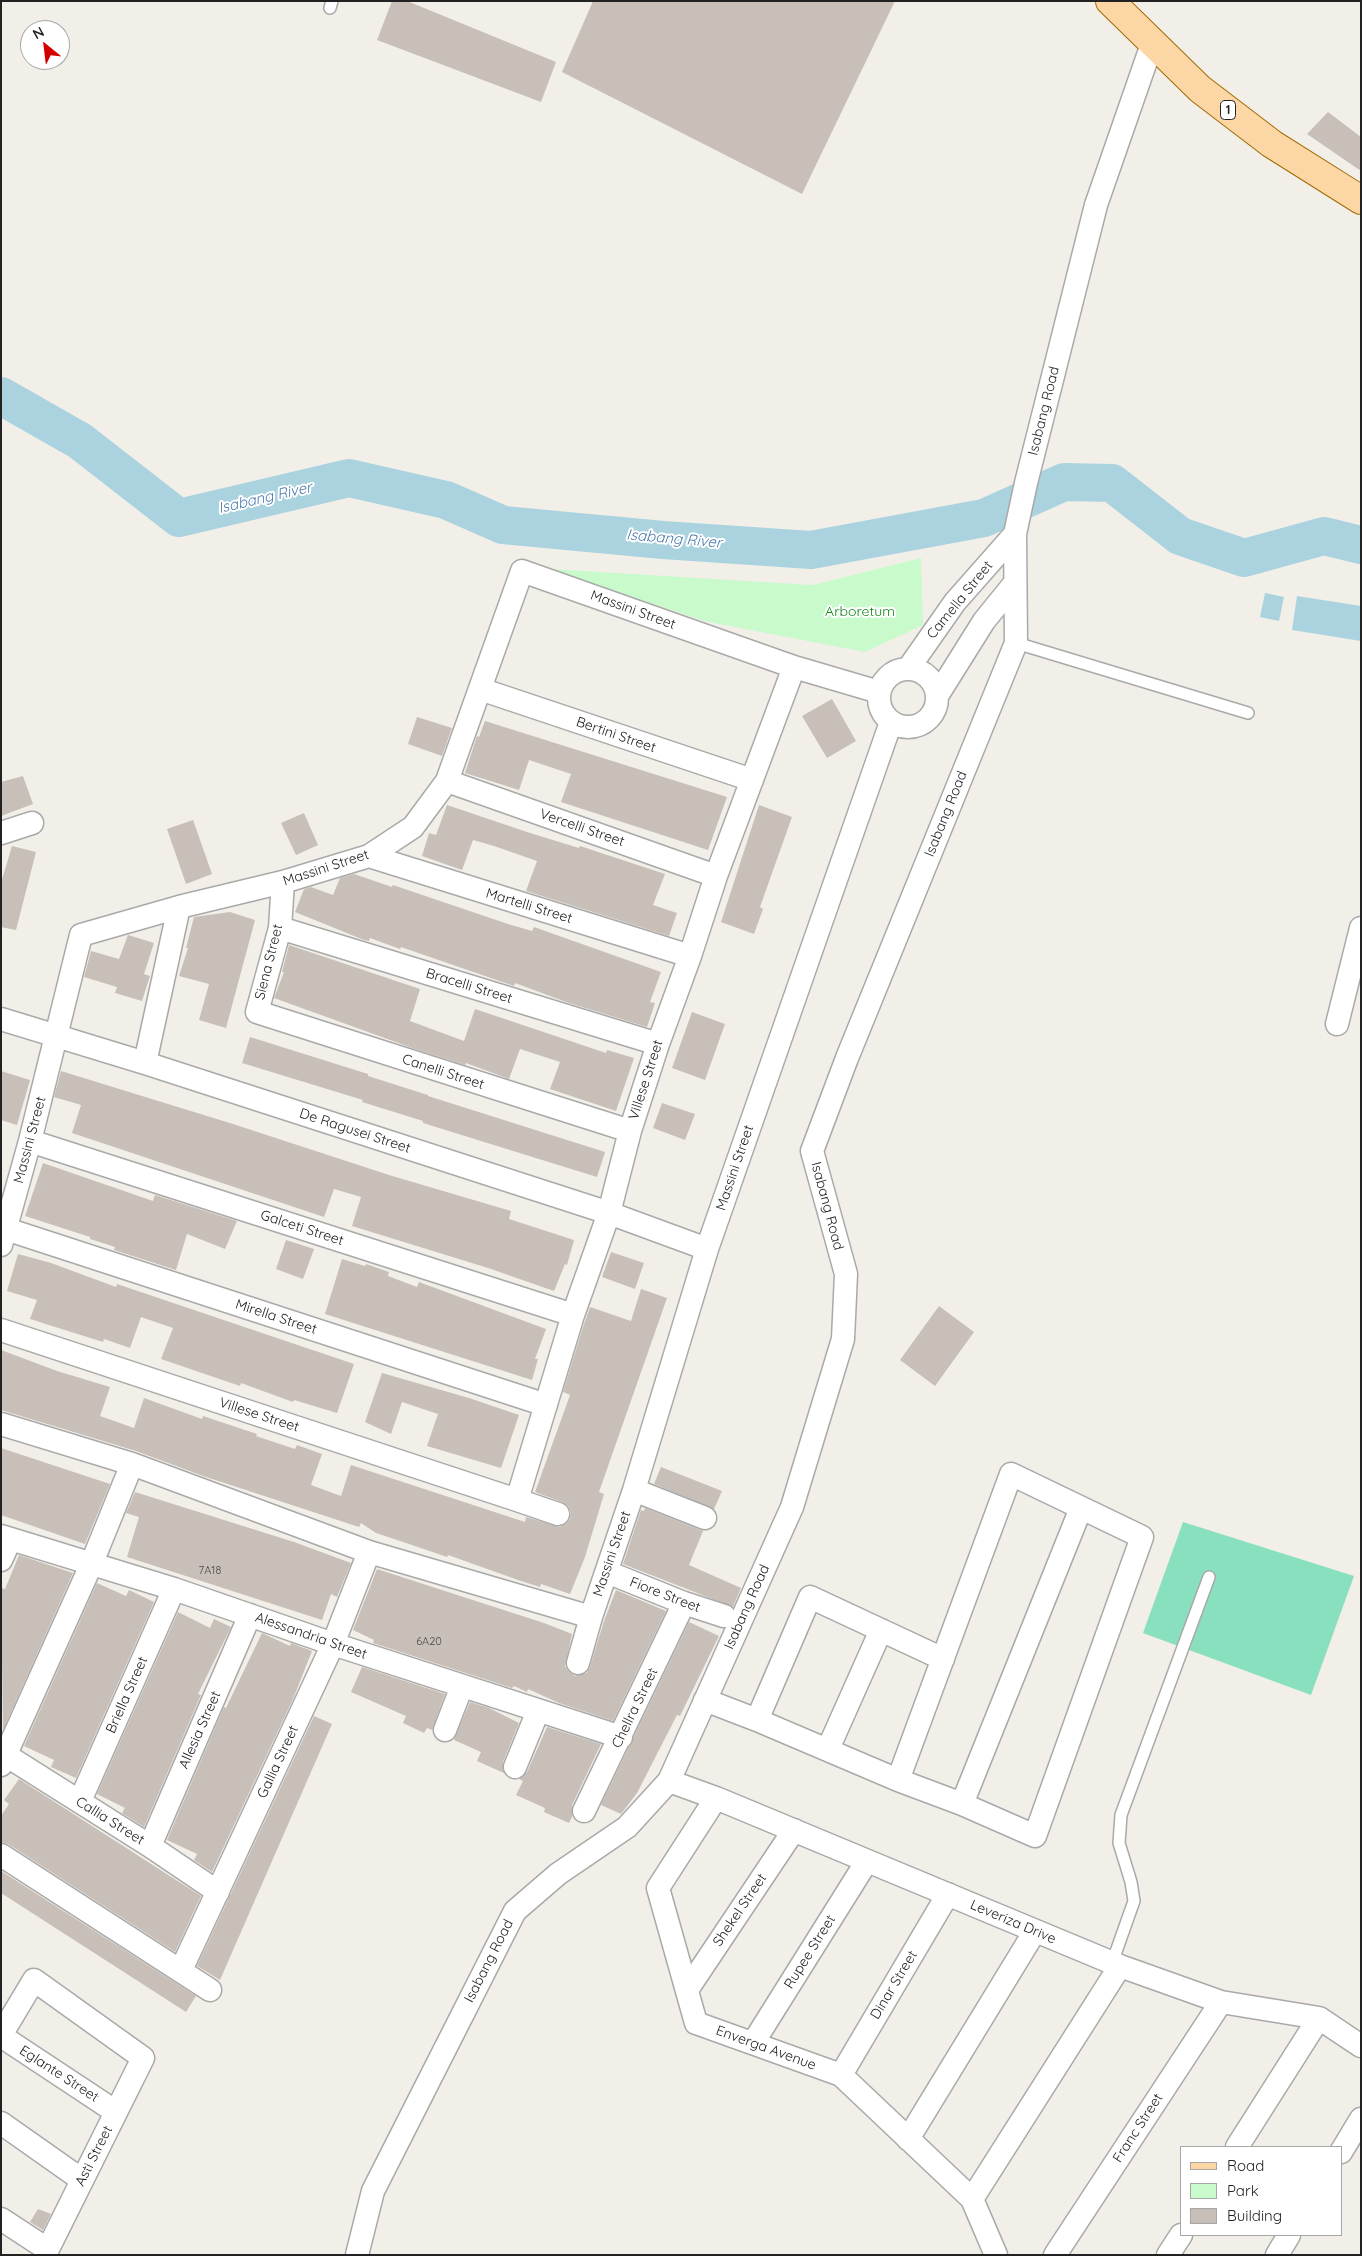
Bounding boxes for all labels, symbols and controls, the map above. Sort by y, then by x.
north arrow [20,20,70,70]
text: N [29,22,47,43]
road number: 1 [1220,100,1236,120]
street label: Isabang Road [1025,365,1063,457]
water label: Isabang River [216,478,314,518]
water label: Isabang River [626,526,722,552]
street label: Camella Street [923,558,997,642]
street label: Massini Street [588,587,678,633]
park label: Arboretum [825,604,895,620]
street label: Bertini Street [574,713,658,757]
street label: Isabang Road [921,769,971,859]
street label: Vercelli Street [537,806,627,850]
street label: Massini Street [281,846,371,890]
street label: Martelli Street [484,885,574,927]
street label: Siena Street [251,922,287,1002]
street label: Bracelli Street [424,965,514,1007]
street label: Villese Street [625,1038,667,1122]
street label: Canelli Street [400,1051,486,1093]
street label: Massini Street [10,1095,50,1185]
street label: De Ragusei Street [297,1105,413,1157]
street label: Massini Street [713,1123,757,1213]
street label: Isabang Road [807,1160,847,1252]
street label: Galceti Street [258,1207,346,1249]
street label: Mirella Street [233,1296,319,1338]
street label: Villese Street [217,1394,301,1436]
street label: Massini Street [590,1509,634,1599]
street label: Isabang Road [721,1562,773,1652]
house number: 7A18 [199,1564,221,1578]
street label: Fiore Street [627,1574,703,1616]
street label: Alessandria Street [253,1609,369,1663]
house number: 6A20 [416,1635,442,1649]
street label: Briella Street [103,1654,151,1736]
street label: Chellra Street [608,1665,662,1751]
street label: Allesia Street [175,1688,225,1772]
street label: Gallia Street [254,1723,302,1801]
street label: Callia Street [73,1793,147,1849]
street label: Shekel Street [710,1870,770,1950]
street label: Leveriza Drive [968,1896,1058,1948]
street label: Rupee Street [781,1912,839,1992]
street label: Isabang Road [461,1917,517,2005]
street label: Dinar Street [867,1948,921,2022]
street label: Enverga Avenue [714,2022,818,2074]
street label: Eglante Street [16,2042,102,2106]
street label: Franc Street [1109,2090,1167,2166]
street label: Asti Street [72,2123,116,2189]
legend [1180,2146,1342,2236]
text: Road [1227,2156,1264,2175]
text: Park [1227,2181,1259,2200]
text: Building [1227,2206,1282,2225]

